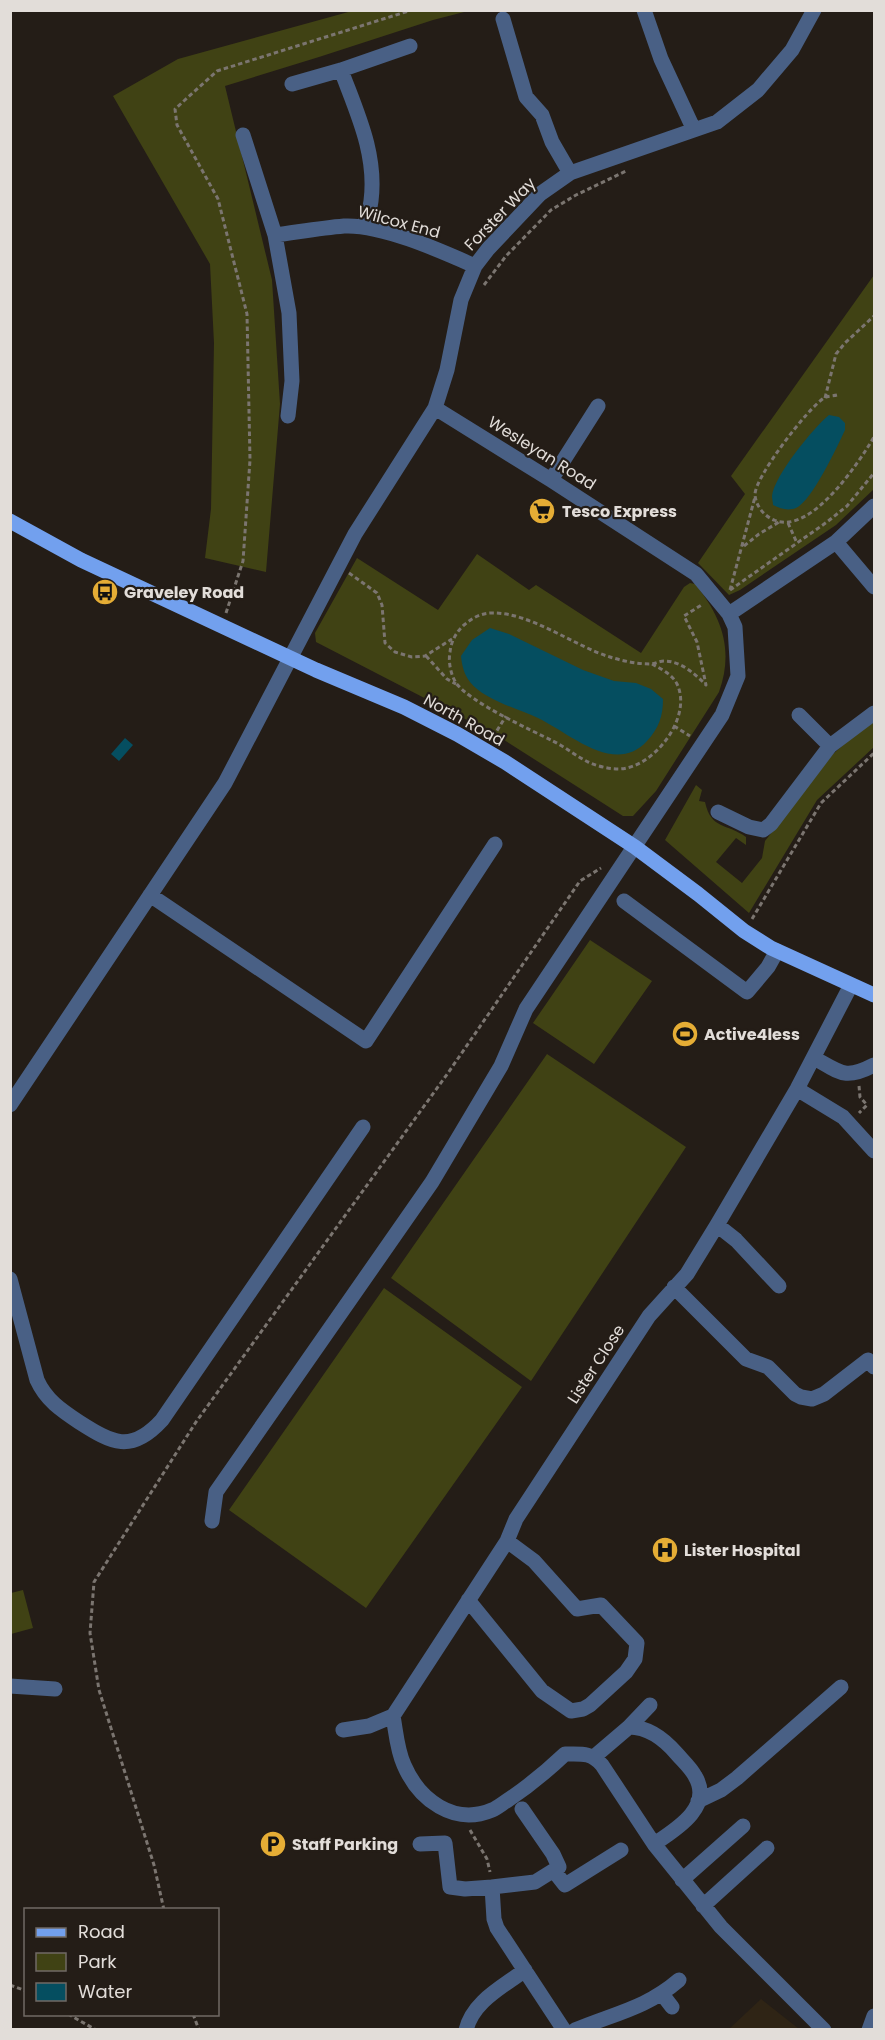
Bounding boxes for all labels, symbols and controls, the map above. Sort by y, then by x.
street label: Forster Way [459,172,541,256]
street label: Wilcox End [355,200,443,244]
street label: Wesleyan Road [483,410,601,496]
supermarket icon: Tesco Express [527,496,557,526]
place label: Tesco Express [562,500,677,523]
bus stop icon: Graveley Road [90,577,120,607]
place label: Graveley Road [124,581,244,604]
street label: North Road [419,688,509,752]
sports icon: Active4less [670,1019,700,1049]
place label: Active4less [704,1023,800,1046]
street label: Lister Close [562,1320,630,1408]
hospital icon: Lister Hospital [650,1535,680,1565]
place label: Lister Hospital [684,1539,800,1562]
parking icon: Staff Parking [258,1829,288,1859]
place label: Staff Parking [292,1833,398,1856]
legend [24,1908,219,2016]
text: Road [78,1919,125,1944]
text: Park [78,1949,117,1974]
text: Water [78,1979,132,2004]

